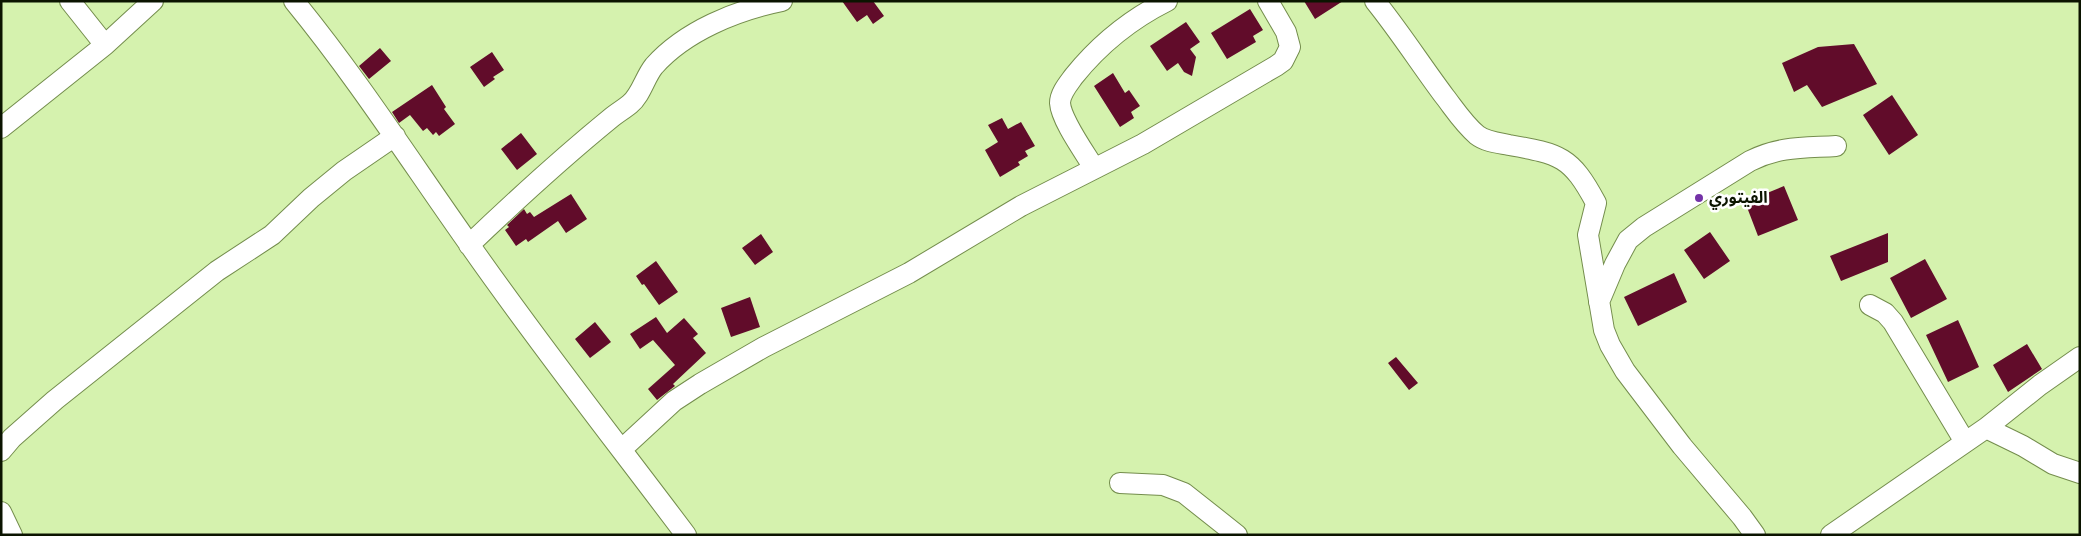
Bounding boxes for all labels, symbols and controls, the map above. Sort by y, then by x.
place label: الفيتوري [1709,189,1768,210]
marker: الفيتوري [1693,192,1705,204]

